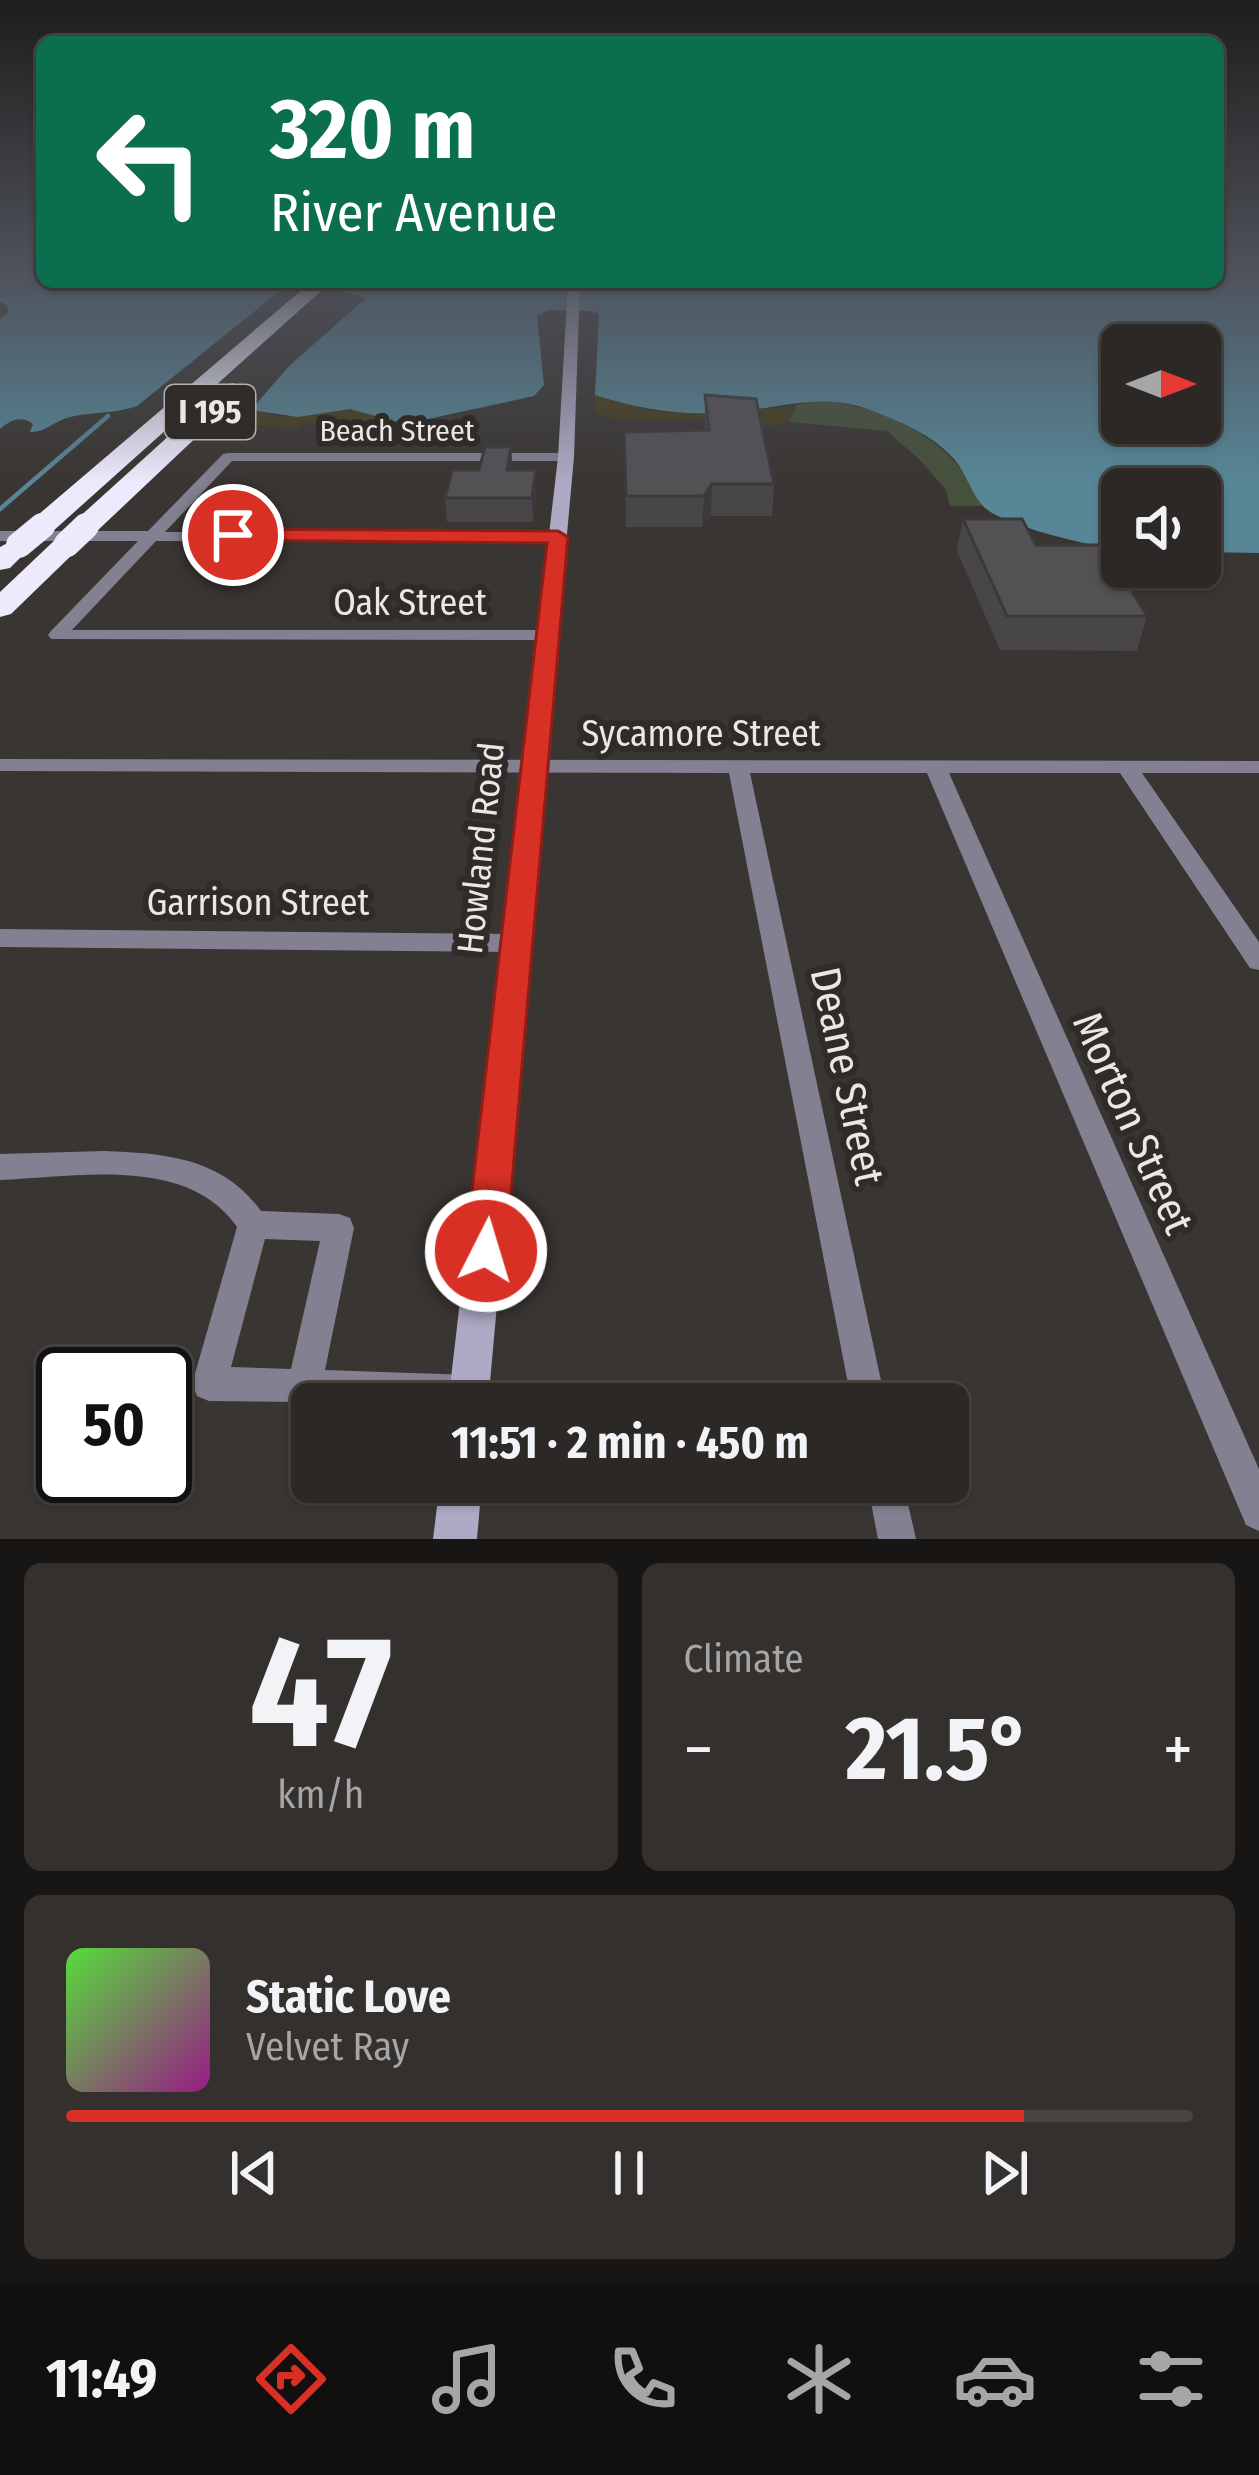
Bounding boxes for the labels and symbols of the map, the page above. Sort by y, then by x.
north arrow [1101,324,1221,444]
road number: I 195 [165,385,255,439]
street label: Beach Street [319,413,475,449]
pin [182,484,284,586]
street label: Oak Street [333,581,487,625]
street label: Sycamore Street [581,712,821,756]
street label: Howland Road [448,740,514,956]
street label: Garrison Street [147,881,370,925]
street label: Deane Street [800,963,895,1190]
street label: Morton Street [1062,1005,1204,1242]
position arrow [423,1188,549,1314]
speed limit sign: 50 [36,1347,192,1503]

